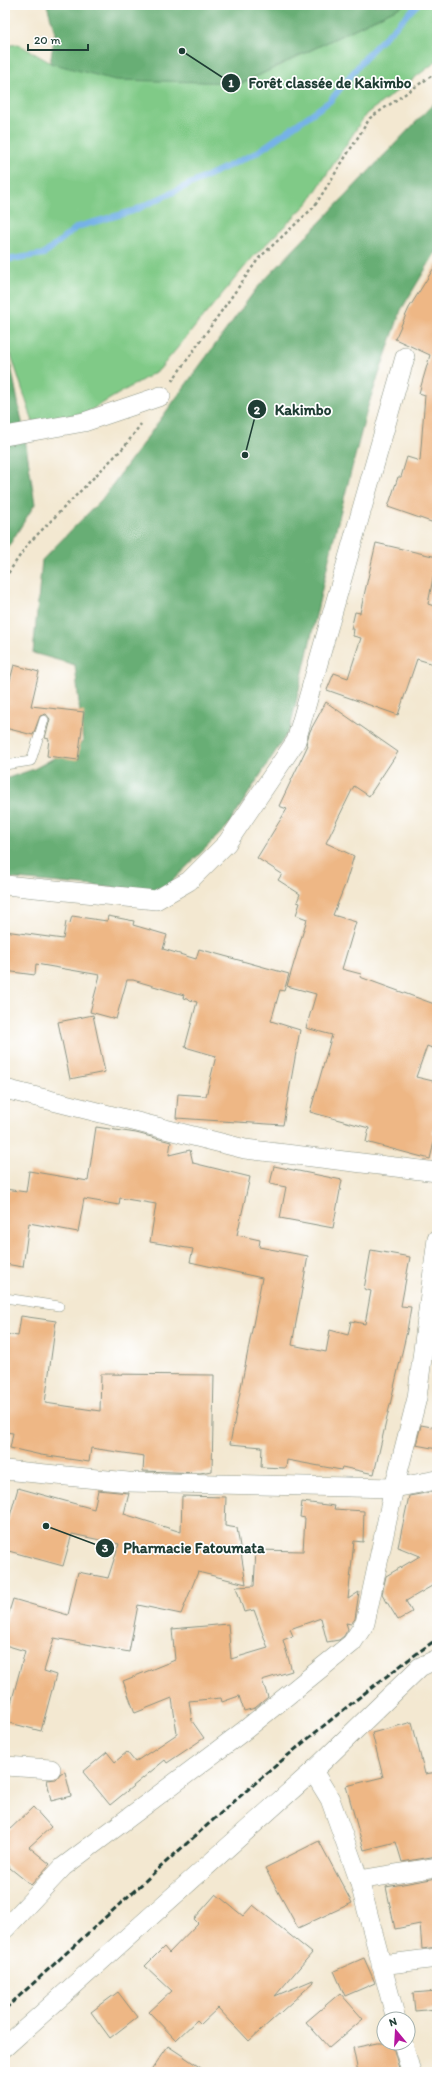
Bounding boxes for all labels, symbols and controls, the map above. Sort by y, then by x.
scale bar [28,26,88,52]
text: 20 m [34,33,61,47]
callout: Forêt classée de Kakimbo [221,70,419,97]
text: Forêt classée de Kakimbo [249,74,412,92]
text: 1 [228,76,234,90]
callout: Kakimbo [247,396,339,423]
text: Kakimbo [275,401,332,419]
text: 2 [254,403,261,417]
callout: Pharmacie Fatoumata [95,1534,272,1561]
text: Pharmacie Fatoumata [123,1539,265,1557]
text: 3 [102,1541,109,1555]
north arrow [376,2011,416,2051]
text: N [388,2015,399,2029]

